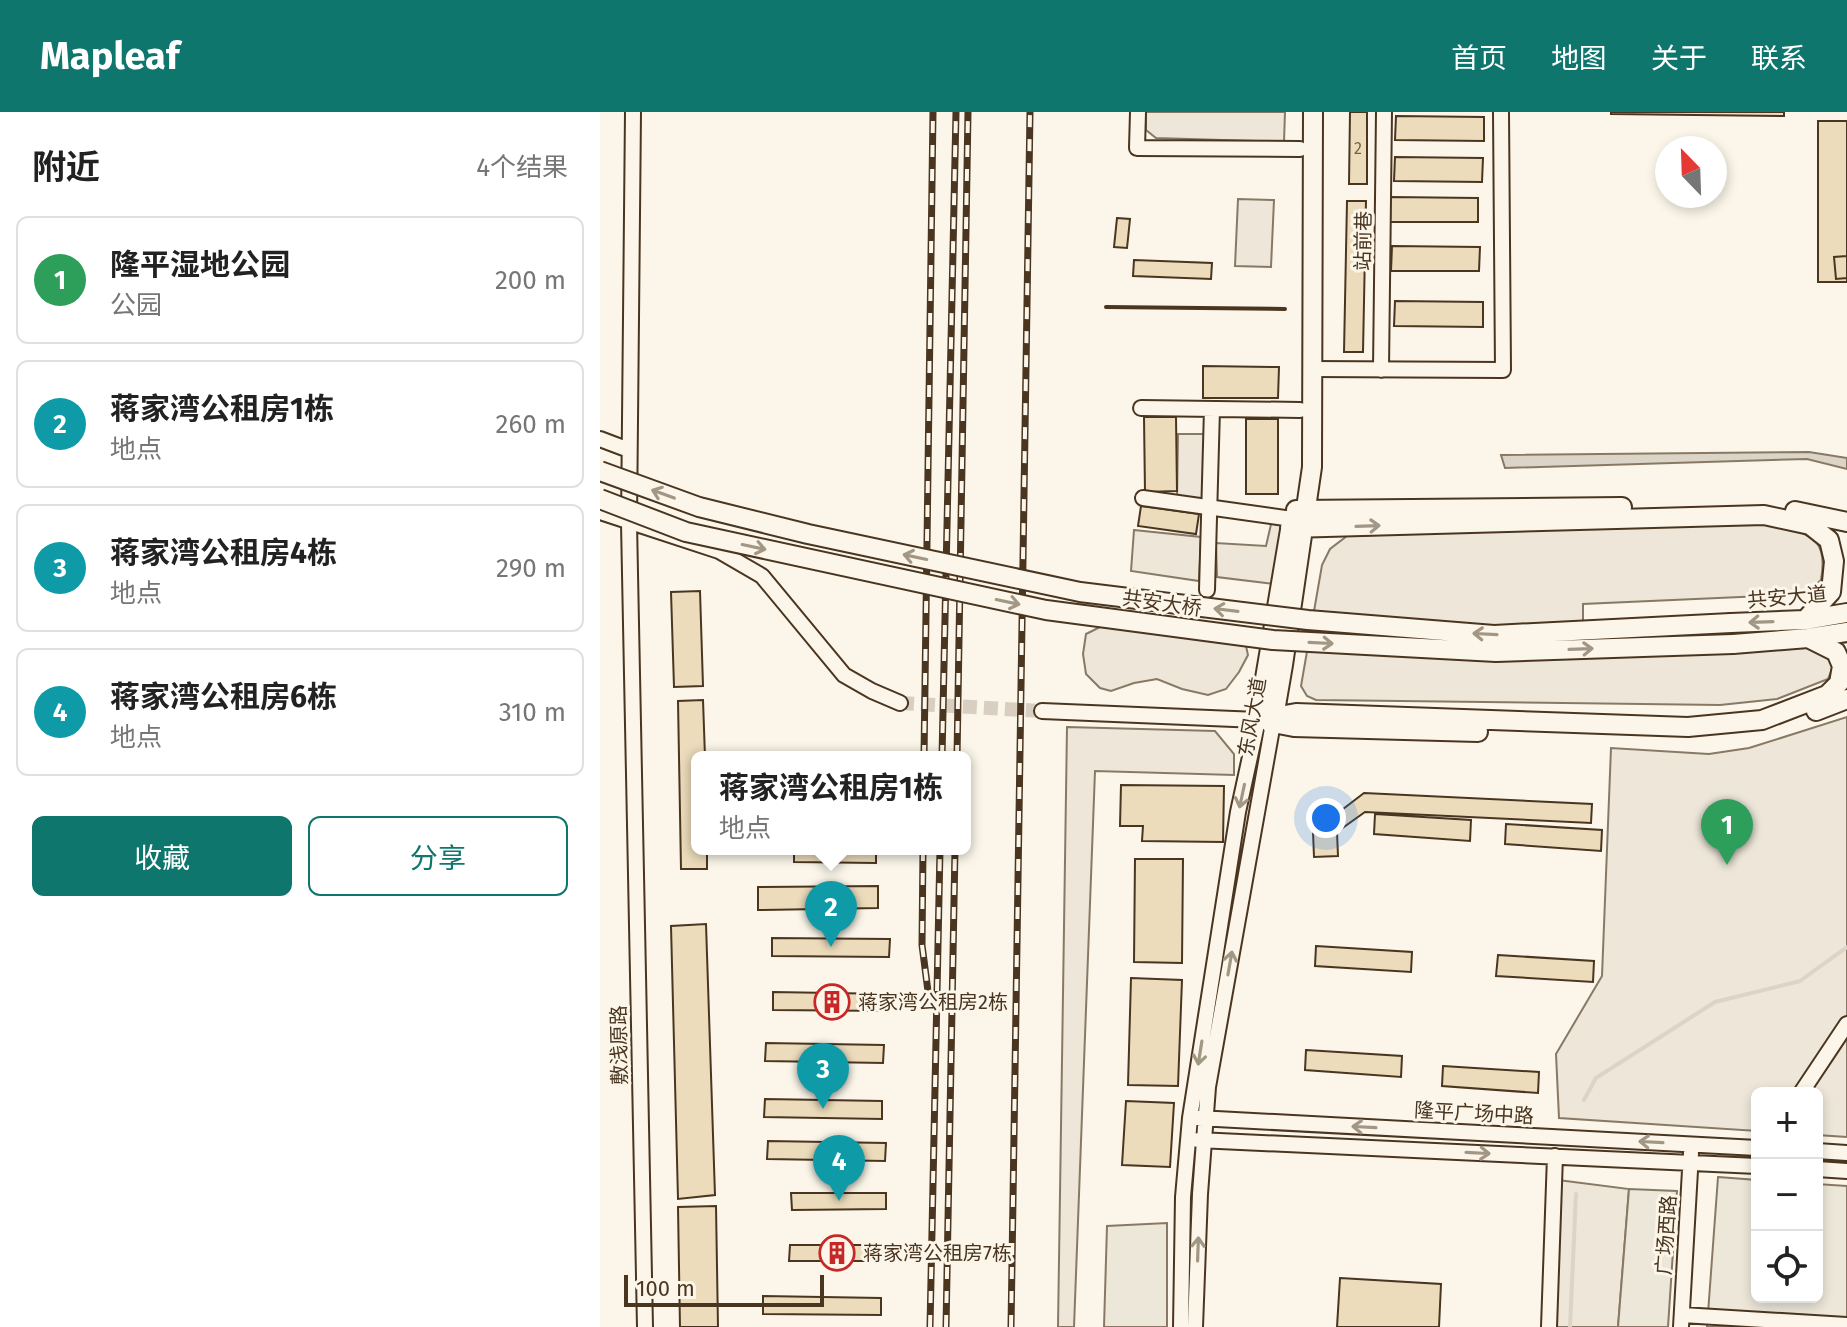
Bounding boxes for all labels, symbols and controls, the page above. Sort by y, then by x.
text: Mapleaf [40,33,179,79]
text: 首页 [1451,42,1507,75]
text: 地图 [1551,42,1607,75]
text: 关于 [1651,42,1707,75]
text: 联系 [1751,42,1807,75]
north arrow [1655,136,1727,208]
house number: 2 [1354,139,1362,158]
text: 附近 [32,147,100,188]
text: 4个结果 [476,152,568,183]
street label: 站前巷 [1350,211,1376,271]
text: 隆平湿地公园 [110,247,290,283]
text: 1 [54,265,66,296]
text: 200 m [495,265,566,296]
text: 公园 [110,290,162,321]
text: 蒋家湾公租房1栋 [110,391,334,427]
text: 2 [53,409,67,440]
text: 260 m [496,409,566,440]
text: 地点 [110,434,162,465]
one-way arrow [651,485,676,500]
one-way arrow [1354,519,1381,534]
text: 蒋家湾公租房4栋 [110,535,337,571]
one-way arrow [741,540,767,555]
one-way arrow [902,549,928,564]
text: 3 [53,553,67,584]
text: 290 m [496,553,566,584]
text: 地点 [110,578,162,609]
street label: 共安大道 [1746,582,1828,612]
street label: 共安大桥 [1121,586,1203,620]
one-way arrow [995,595,1021,610]
one-way arrow [1213,602,1240,617]
one-way arrow [1748,615,1775,630]
one-way arrow [1472,626,1499,641]
one-way arrow [1308,635,1334,650]
one-way arrow [1567,641,1594,657]
street label: 东风大道 [1233,676,1271,758]
text: 蒋家湾公租房6栋 [110,679,337,715]
text: 4 [53,697,67,728]
text: 310 m [499,697,566,728]
text: 地点 [110,722,162,753]
popup [691,751,971,855]
text: 蒋家湾公租房1栋 [719,770,943,806]
one-way arrow [1234,783,1249,808]
your location [1306,798,1346,838]
pin: 1 [1701,799,1753,865]
text: 地点 [719,813,771,844]
button: 收藏 [32,816,292,896]
button: 分享 [308,816,568,896]
pin: 2 [805,881,857,947]
one-way arrow [1224,951,1239,977]
building icon: 蒋家湾公租房2栋 [813,983,851,1021]
place label: 蒋家湾公租房2栋 [858,990,1008,1014]
street label: 敷浅原路 [606,1005,632,1085]
one-way arrow [1192,1039,1207,1065]
pin: 3 [797,1043,849,1109]
map controls [1751,1087,1823,1303]
button: + [1751,1087,1823,1159]
street label: 隆平广场中路 [1413,1098,1535,1128]
one-way arrow [1351,1119,1378,1134]
pin: 4 [813,1135,865,1201]
one-way arrow [1638,1135,1665,1150]
one-way arrow [1464,1145,1491,1160]
button: − [1751,1159,1823,1231]
street label: 广场西路 [1651,1194,1681,1276]
button: locate [1751,1231,1823,1303]
building icon: 蒋家湾公租房7栋 [818,1234,856,1272]
one-way arrow [1190,1236,1205,1263]
place label: 蒋家湾公租房7栋 [863,1241,1012,1265]
scale bar [624,1271,824,1307]
text: 100 m [636,1275,695,1302]

